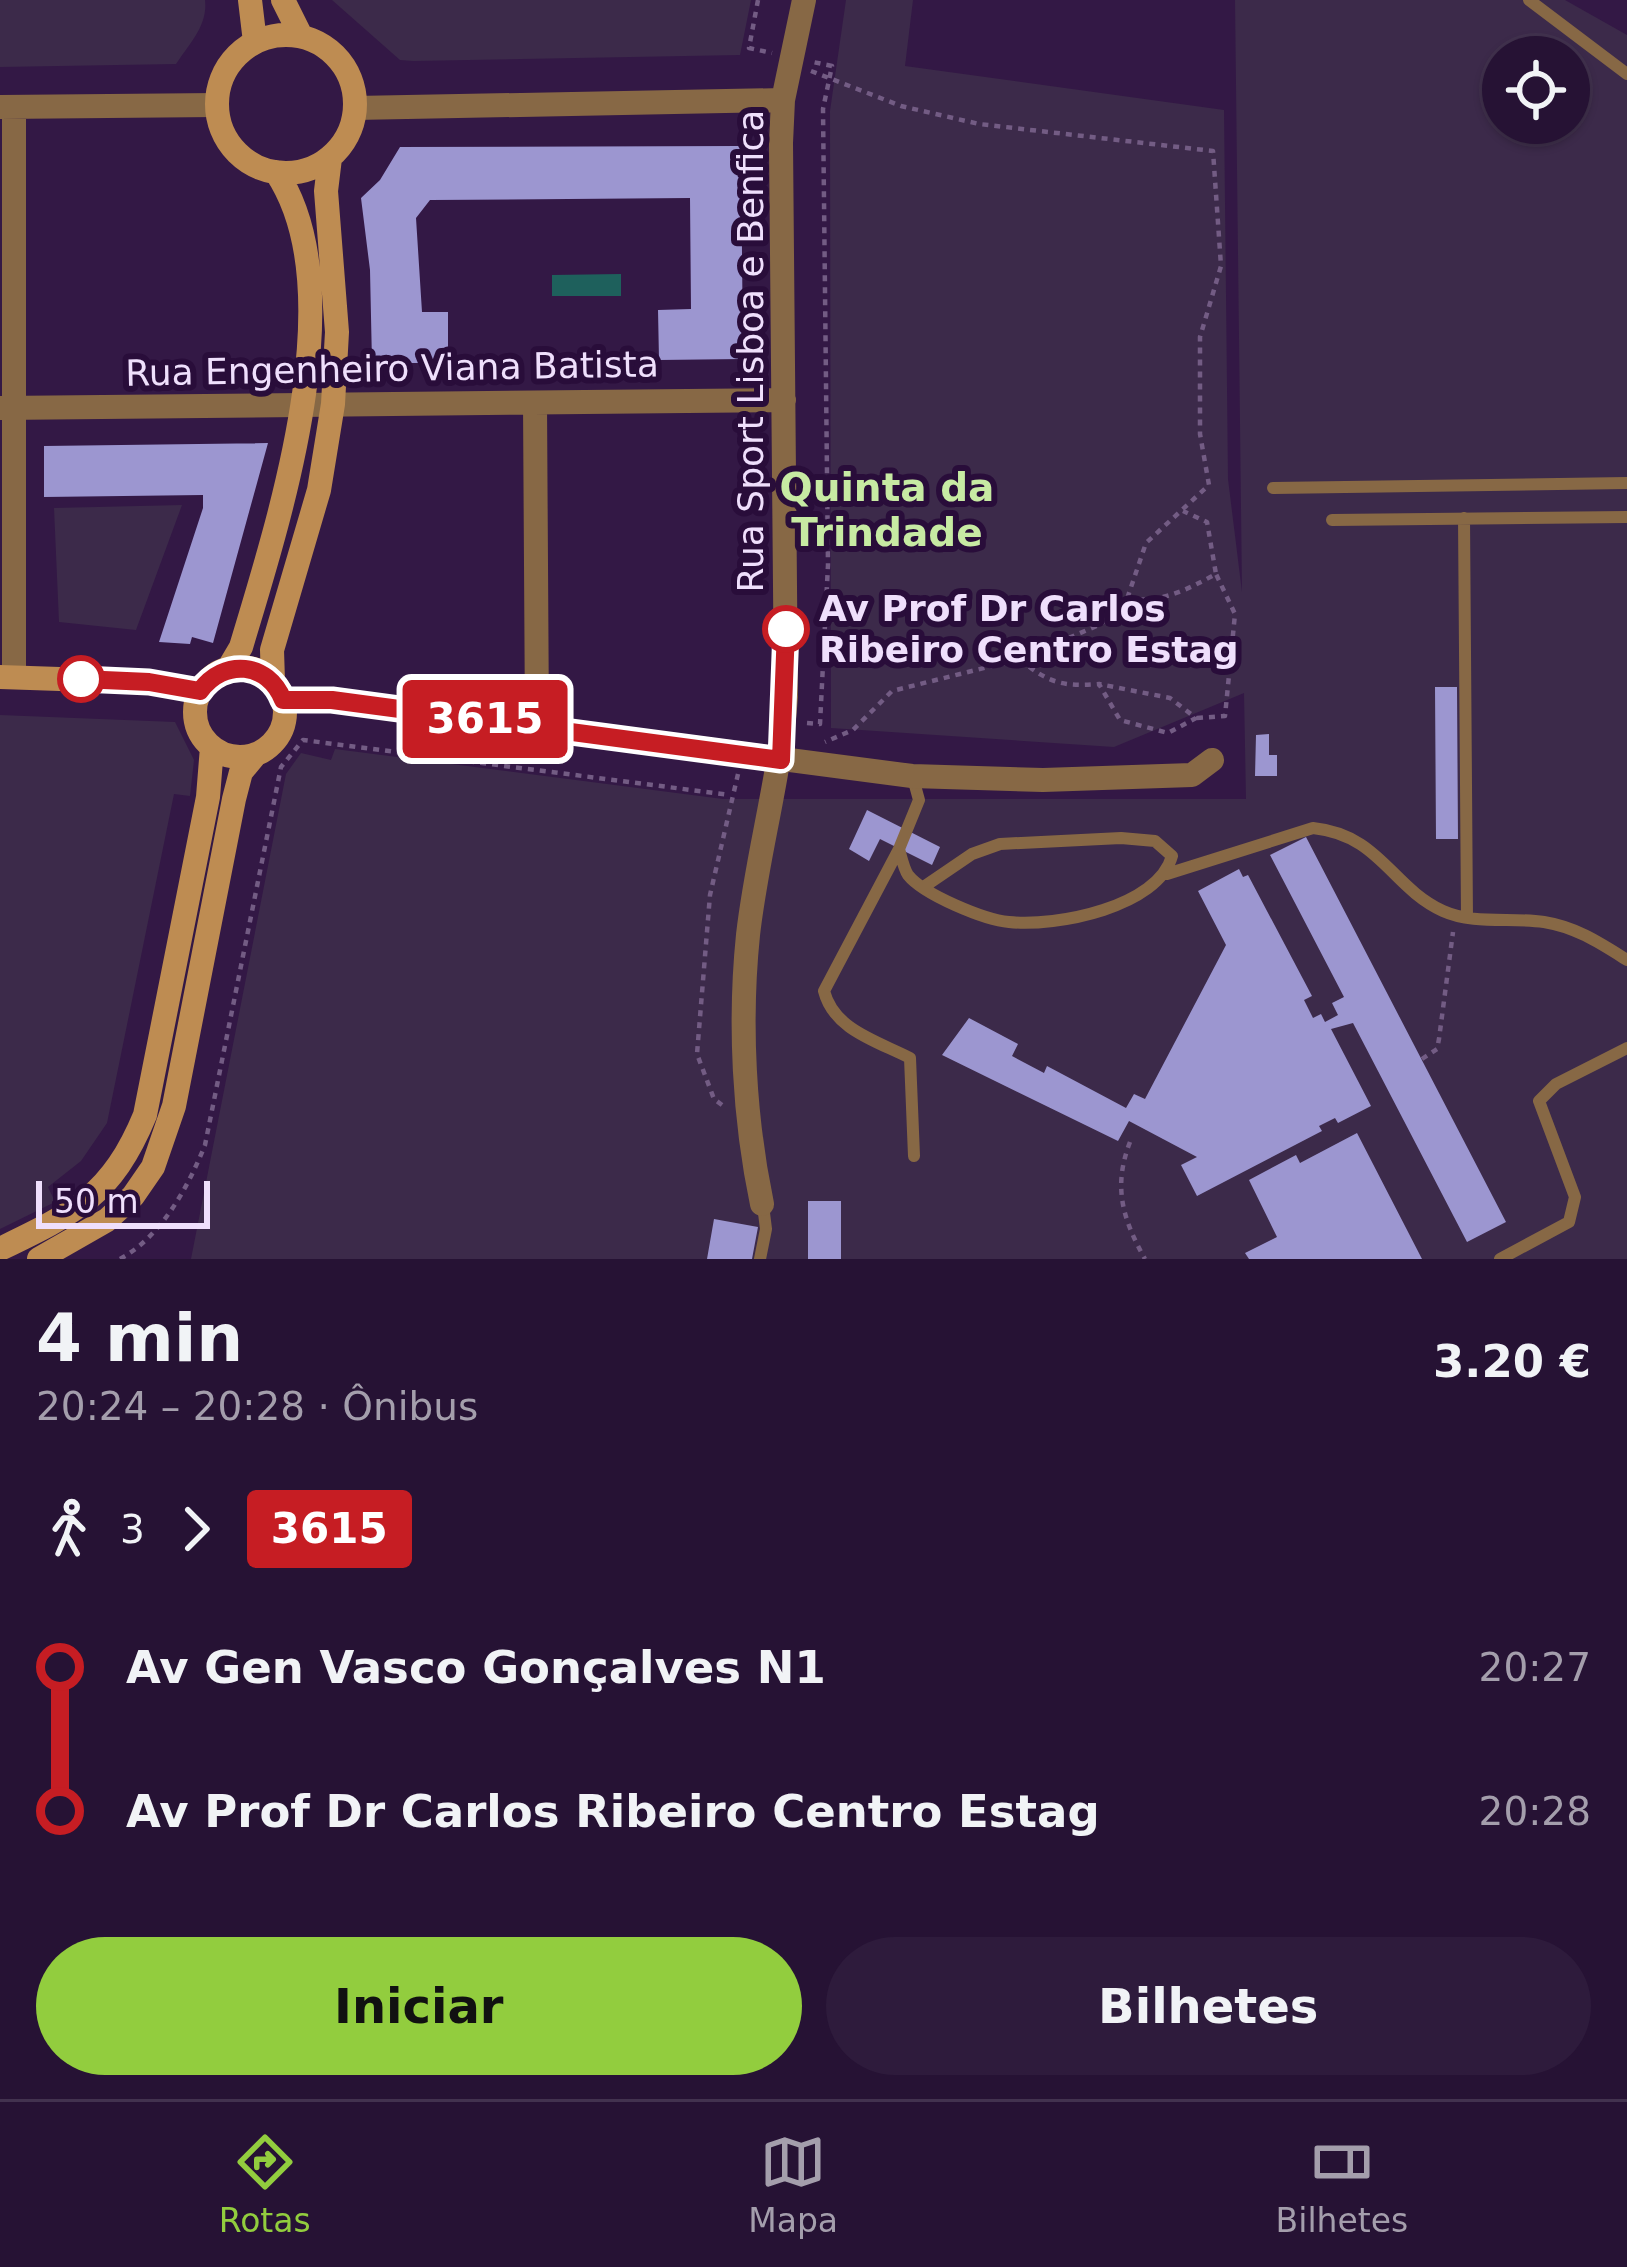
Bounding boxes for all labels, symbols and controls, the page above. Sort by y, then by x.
map controls [1482,36,1590,144]
button: locate [1482,36,1590,144]
street label: Rua Sport Lisboa e Benfica [730,110,771,592]
street label: Rua Engenheiro Viana Batista [125,343,659,394]
district label: Quinta da Trindade [780,465,994,555]
place label: Av Prof Dr Carlos Ribeiro Centro Estag [819,588,1239,670]
marker: Av Prof Dr Carlos Ribeiro Centro Estag [764,607,808,651]
unlabelled marker [59,657,103,701]
line badge: 3615 [401,680,569,758]
text: 3615 [427,694,543,743]
scale bar [36,1175,210,1228]
text: 50 m [54,1182,139,1221]
text: 4 min [36,1300,243,1377]
text: 3.20 € [1433,1335,1591,1388]
text: 20:24 – 20:28 · Ônibus [36,1384,478,1429]
icon: walk [36,1496,102,1562]
icon: forward [163,1496,229,1562]
text: 3615 [271,1504,388,1553]
text: 3 [120,1507,145,1552]
text: Av Gen Vasco Gonçalves N1 [126,1641,826,1694]
text: 20:27 [1479,1645,1591,1690]
text: Av Prof Dr Carlos Ribeiro Centro Estag [126,1785,1100,1838]
text: 20:28 [1479,1789,1591,1834]
button: Iniciar [36,1937,802,2075]
button: Bilhetes [826,1937,1591,2075]
tab: Rotas [219,2129,311,2240]
tab: Mapa [748,2129,838,2240]
tab: Bilhetes [1276,2129,1408,2240]

